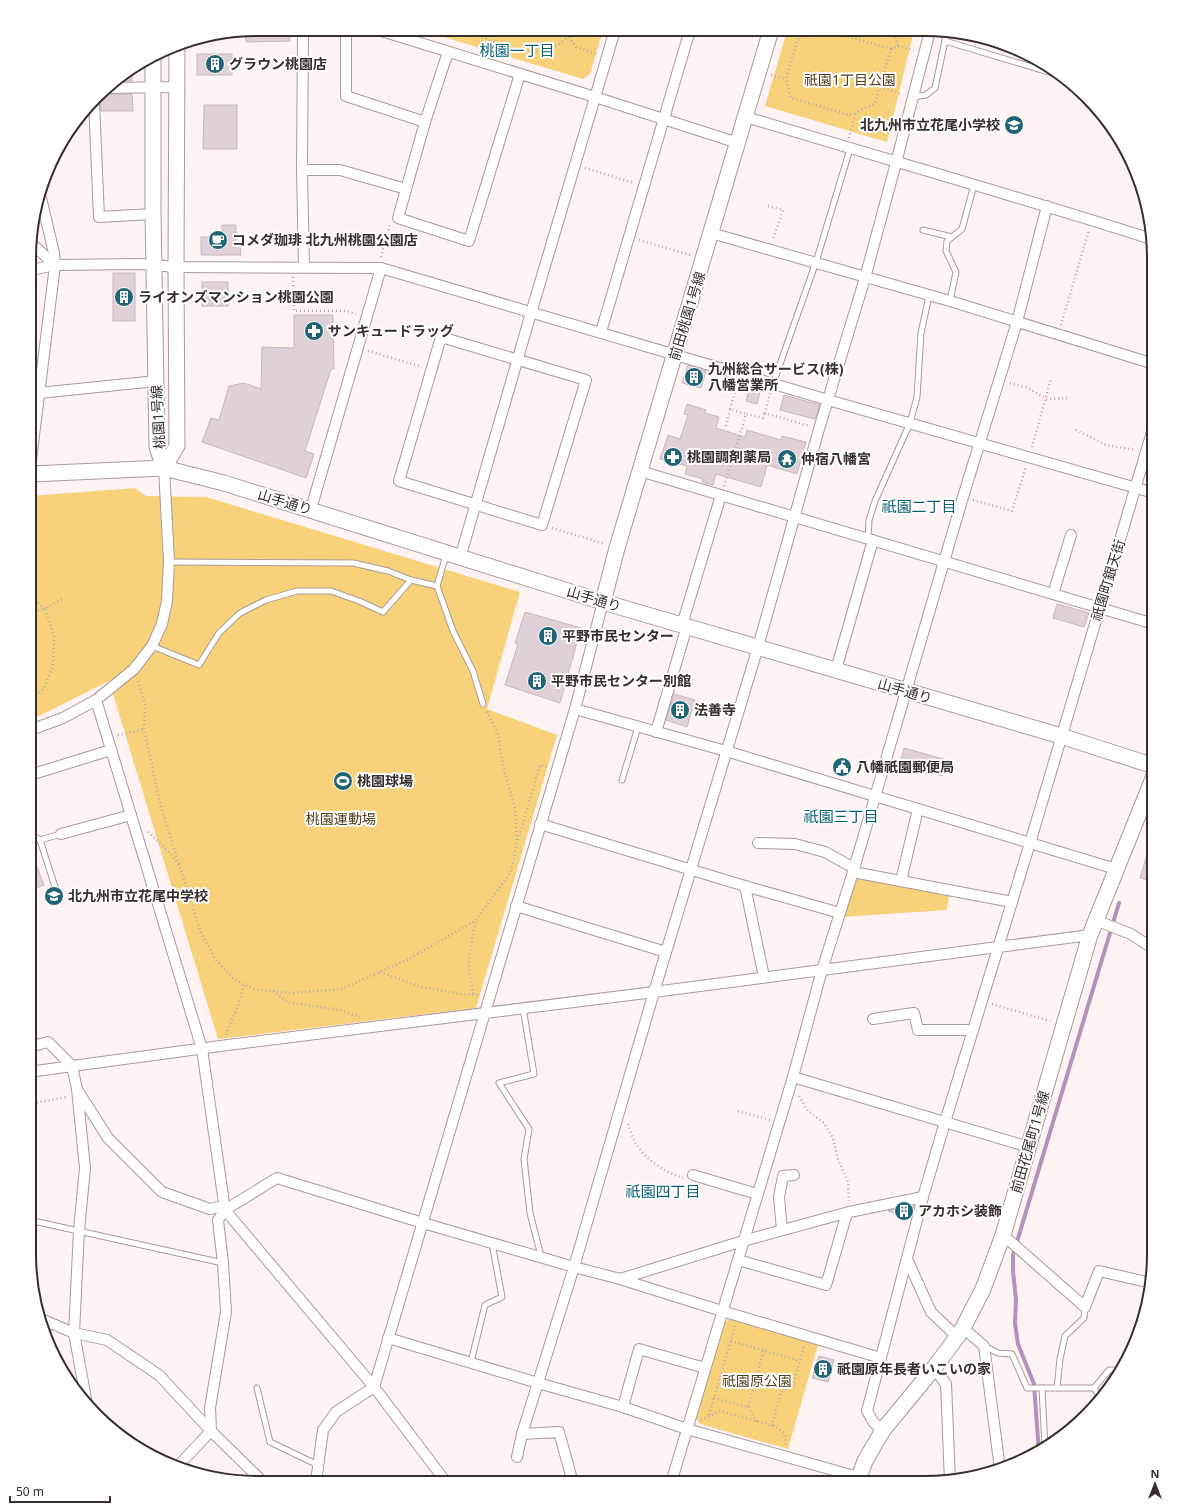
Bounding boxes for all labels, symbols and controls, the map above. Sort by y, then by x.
district label: 桃園一丁目 [479,40,555,60]
building icon: グラウン桃園店 [204,53,226,75]
place label: グラウン桃園店 [229,54,327,73]
park label: 祇園1丁目公園 [804,70,896,89]
school or university icon: 北九州市立花尾小学校 [1003,114,1025,136]
place label: 北九州市立花尾小学校 [860,115,1000,134]
cafe icon: コメダ珈琲 北九州桃園公園店 [207,229,229,251]
place label: コメダ珈琲 北九州桃園公園店 [232,230,418,249]
street label: 前田桃園1号線 [664,269,709,363]
building icon: ライオンズマンション桃園公園 [113,286,135,308]
place label: ライオンズマンション桃園公園 [138,287,334,306]
pharmacy icon: サンキュードラッグ [303,320,325,342]
place label: サンキュードラッグ [328,321,454,340]
place label: 九州総合サービス(株) 八幡営業所 [708,359,844,394]
building icon: 九州総合サービス(株) 八幡営業所 [683,366,705,388]
street label: 桃園1号線 [146,385,169,449]
pharmacy icon: 桃園調剤薬局 [662,446,684,468]
place label: 桃園調剤薬局 [687,447,771,466]
temple icon: 仲宿八幡宮 [776,448,798,470]
place label: 仲宿八幡宮 [801,449,871,468]
street label: 山手通り [256,484,315,519]
district label: 祇園二丁目 [881,496,957,516]
street label: 祇園町銀天街 [1086,537,1129,623]
street label: 山手通り [565,581,624,616]
building icon: 平野市民センター [537,625,559,647]
place label: 平野市民センター [562,626,674,645]
building icon: 平野市民センター別館 [526,670,548,692]
place label: 平野市民センター別館 [551,671,691,690]
street label: 山手通り [876,674,935,707]
building icon: 法善寺 [669,699,691,721]
place label: 法善寺 [694,700,736,719]
public building icon: 八幡祇園郵便局 [831,756,853,778]
place label: 八幡祇園郵便局 [856,757,954,776]
sports icon: 桃園球場 [332,770,354,792]
place label: 桃園球場 [357,771,413,790]
district label: 祇園三丁目 [803,806,879,826]
park label: 桃園運動場 [306,809,376,828]
school or university icon: 北九州市立花尾中学校 [43,885,65,907]
place label: 北九州市立花尾中学校 [68,886,208,905]
street label: 前田花尾町1号線 [1006,1088,1053,1195]
district label: 祇園四丁目 [625,1181,701,1201]
building icon: アカホシ装飾 [893,1200,915,1222]
place label: アカホシ装飾 [918,1201,1002,1220]
building icon: 祇園原年長者いこいの家 [812,1358,834,1380]
place label: 祇園原年長者いこいの家 [837,1359,991,1378]
park label: 祇園原公園 [722,1371,792,1390]
north arrow [1135,1464,1175,1504]
text: N [1151,1466,1159,1481]
scale bar [10,1478,110,1504]
text: 50 m [16,1483,44,1500]

